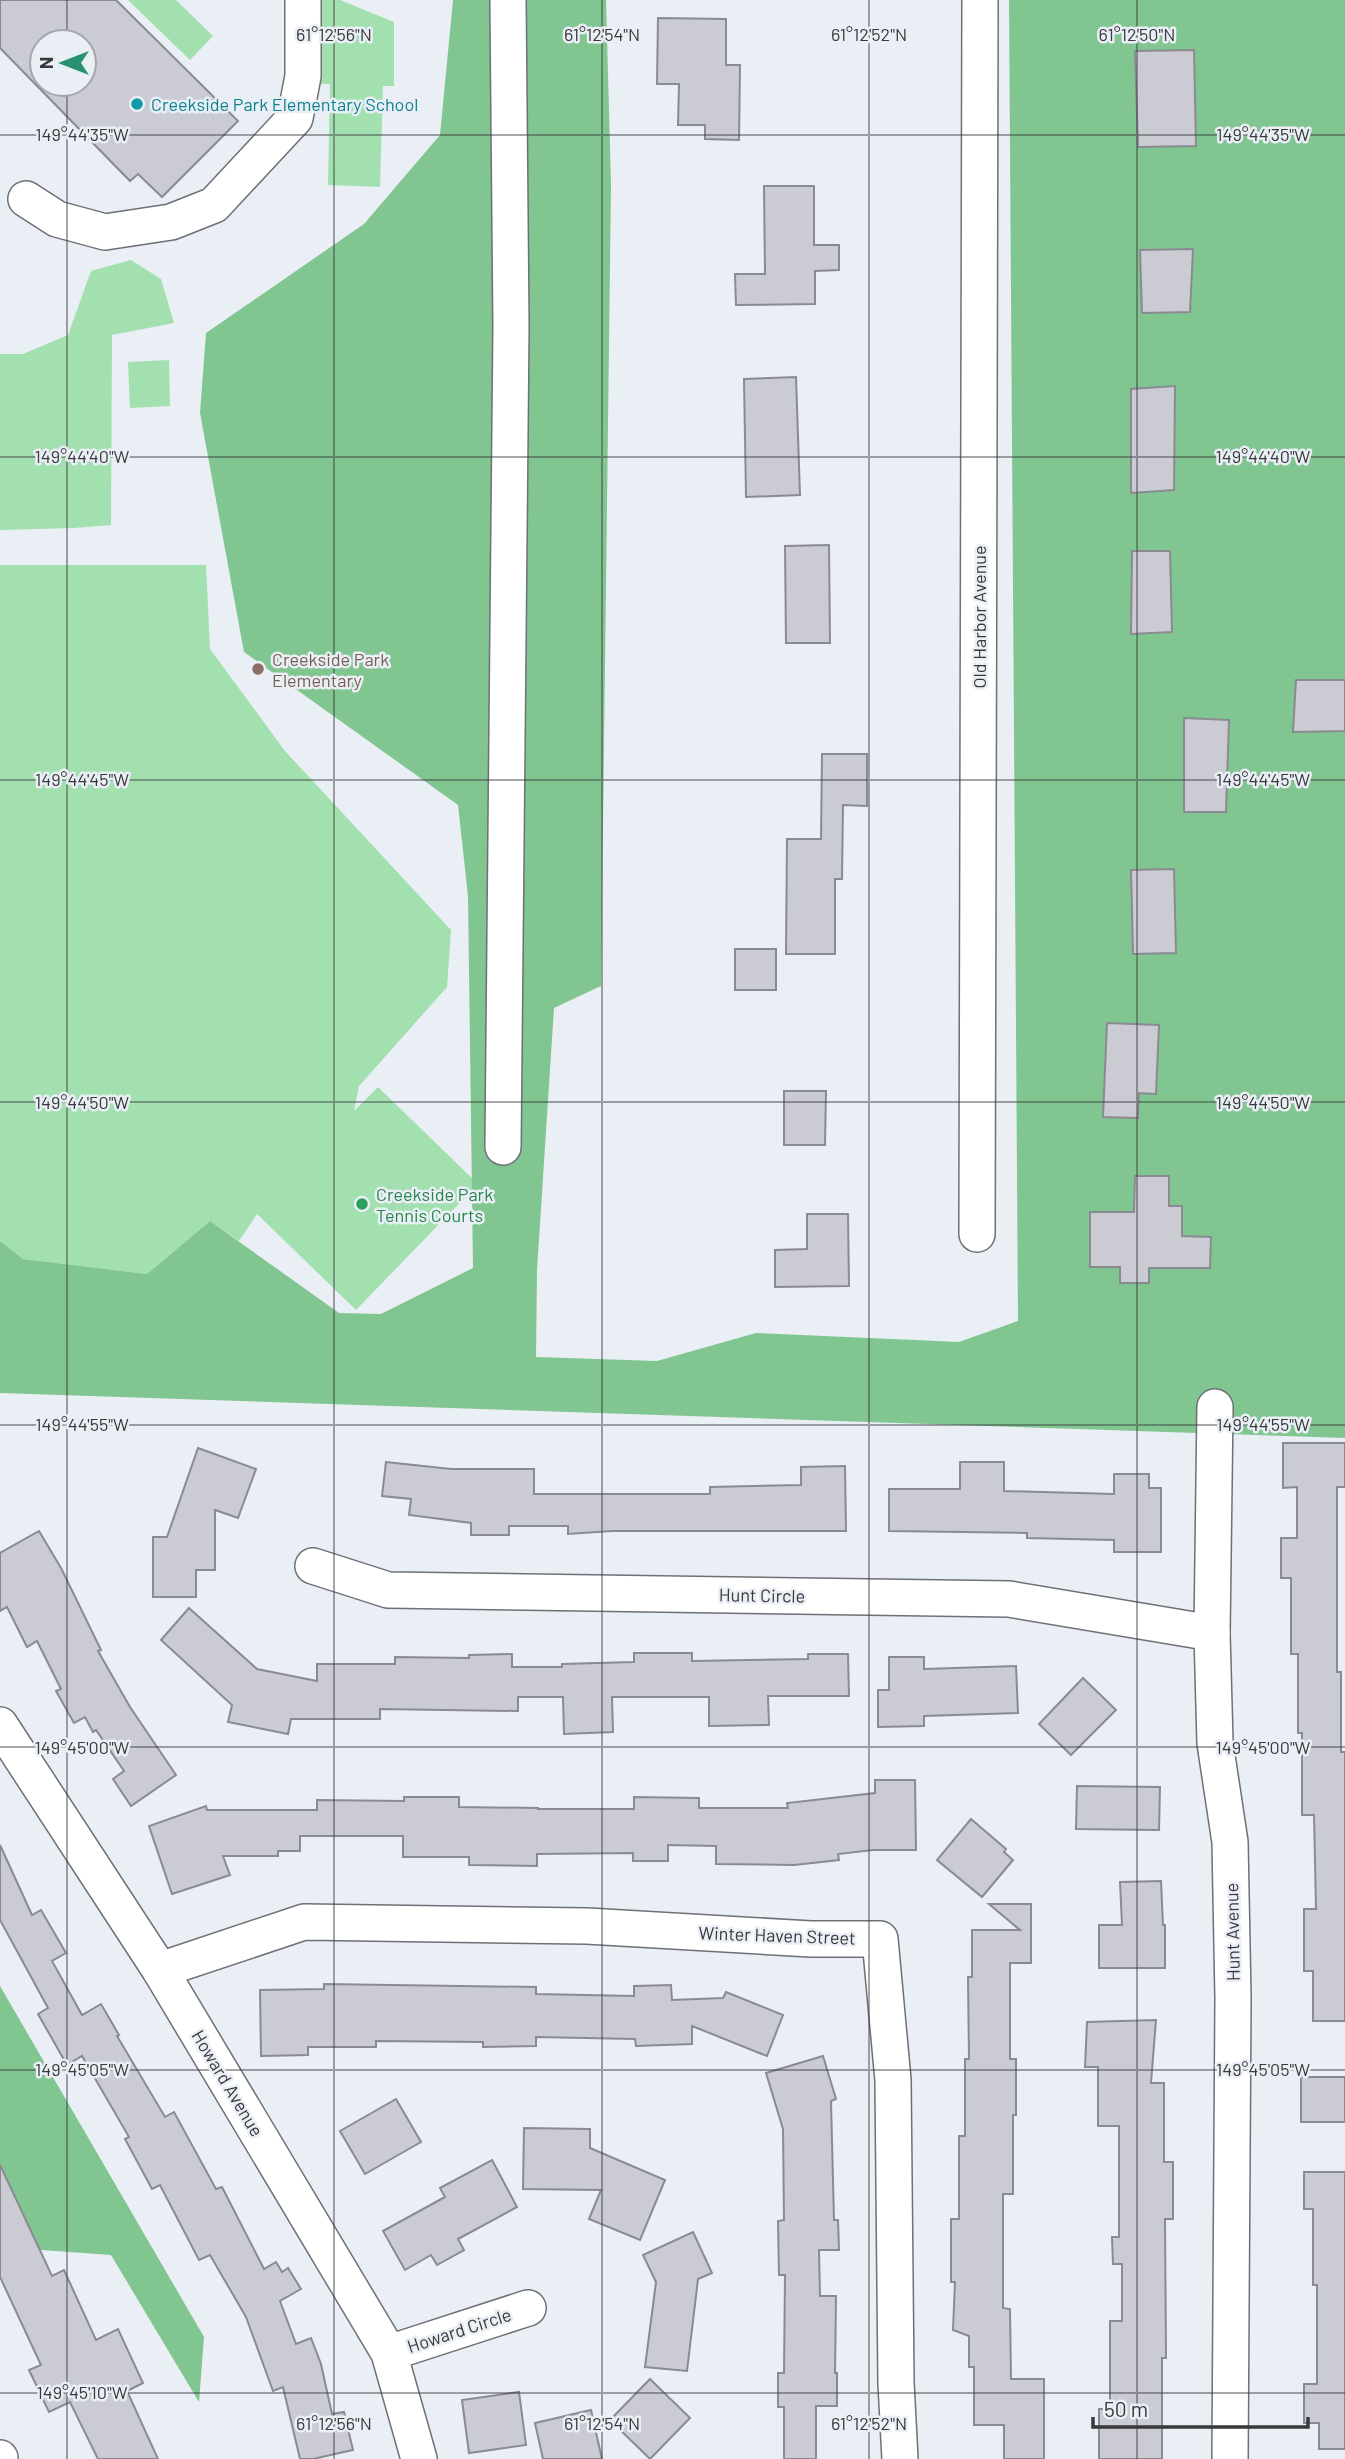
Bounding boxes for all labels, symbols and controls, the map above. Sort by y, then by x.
text: 61°12'56"N [296,23,372,45]
text: 61°12'54"N [564,23,640,45]
text: 61°12'52"N [831,23,907,45]
text: 61°12'50"N [1099,23,1175,45]
north arrow [28,28,98,98]
text: N [34,57,57,69]
place label: Creekside Park Elementary School [151,93,418,115]
marker: Creekside Park Elementary School [129,96,145,112]
text: 149°44'35"W [35,123,129,145]
text: 149°44'35"W [1216,123,1310,145]
text: 149°44'40"W [35,445,130,467]
text: 149°44'40"W [1216,445,1311,467]
street label: Old Harbor Avenue [968,545,990,689]
place label: Creekside Park Elementary [272,648,389,691]
marker: Creekside Park Elementary [250,661,266,677]
text: 149°44'45"W [35,768,129,790]
text: 149°44'45"W [1216,768,1310,790]
text: 149°44'50"W [35,1091,129,1113]
text: 149°44'50"W [1216,1091,1310,1113]
place label: Creekside Park Tennis Courts [376,1183,493,1226]
marker: Creekside Park Tennis Courts [354,1196,370,1212]
text: 149°44'55"W [35,1413,129,1435]
text: 149°44'55"W [1216,1413,1310,1435]
street label: Hunt Circle [719,1583,805,1607]
text: 149°45'00"W [35,1736,130,1758]
text: 149°45'00"W [1216,1736,1311,1758]
street label: Hunt Avenue [1220,1883,1244,1981]
street label: Winter Haven Street [698,1921,856,1949]
street label: Howard Avenue [188,2026,268,2140]
text: 149°45'05"W [35,2058,129,2080]
text: 149°45'05"W [1216,2058,1310,2080]
street label: Howard Circle [404,2303,514,2357]
text: 149°45'10"W [36,2381,128,2403]
scale bar [1093,2386,1308,2430]
text: 50 m [1104,2396,1148,2421]
text: 61°12'56"N [296,2412,372,2434]
text: 61°12'54"N [564,2412,640,2434]
text: 61°12'52"N [831,2412,907,2434]

